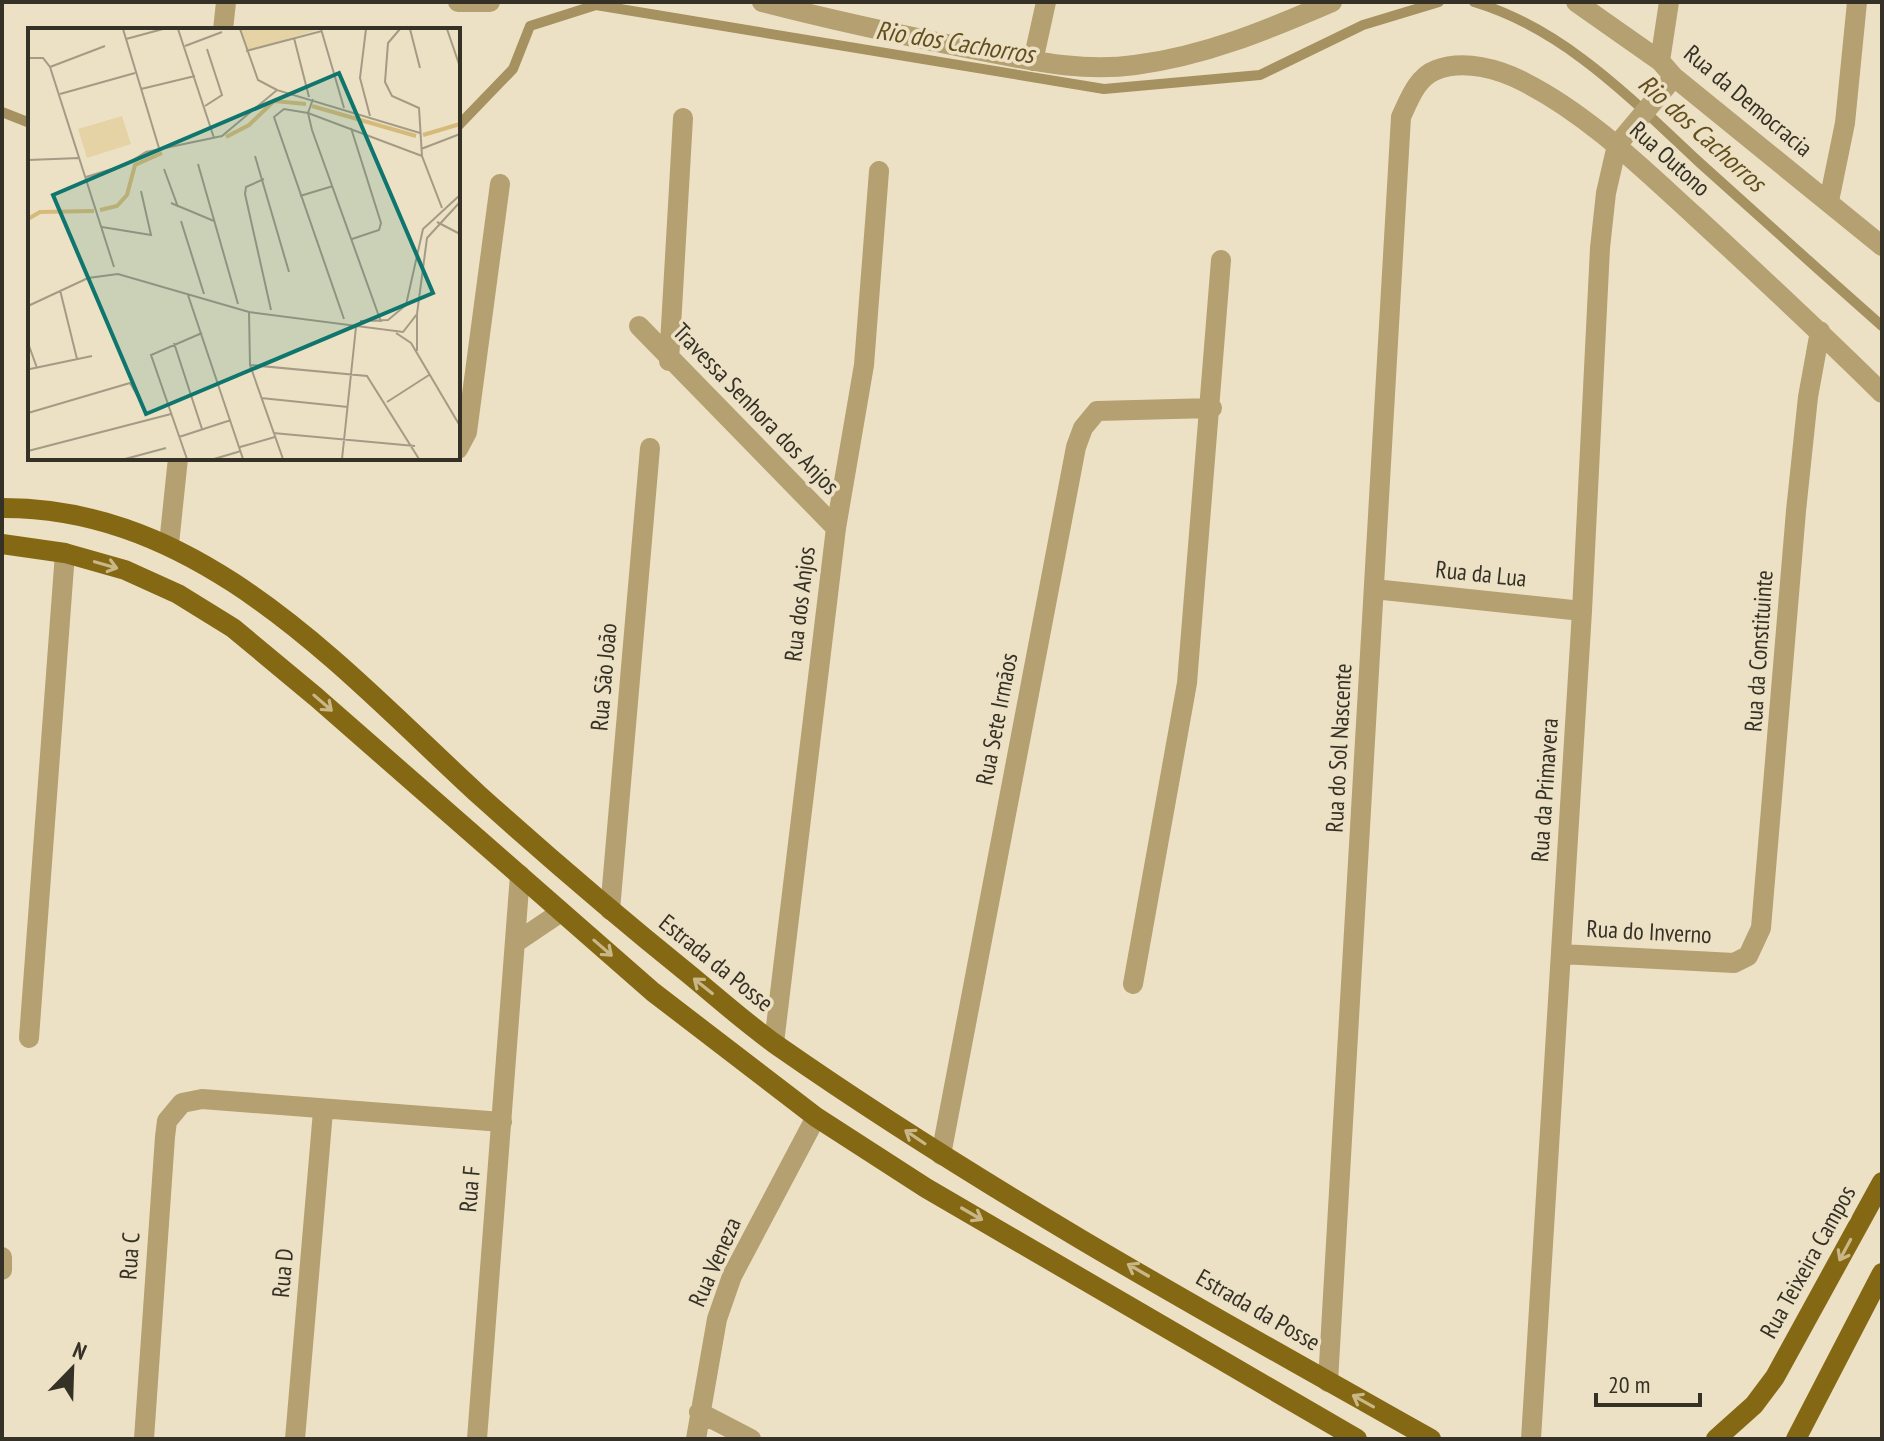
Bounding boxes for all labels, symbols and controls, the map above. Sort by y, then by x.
water label: Rio dos Cachorros [874,13,1039,71]
inset map [28,28,460,460]
street label: Rua da Democracia [1678,38,1819,163]
water label: Rio dos Cachorros [1632,67,1774,200]
street label: Rua Outono [1624,114,1717,203]
street label: Travessa Senhora dos Anjos [666,316,846,501]
street label: Rua dos Anjos [777,545,822,663]
street label: Rua da Lua [1434,553,1528,594]
one-way arrow [92,558,118,573]
street label: Rua da Constituinte [1737,569,1780,733]
street label: Rua São João [583,622,624,732]
street label: Rua Sete Irmãos [969,650,1025,788]
street label: Rua do Sol Nascente [1319,663,1358,833]
one-way arrow [313,694,333,712]
street label: Rua da Primavera [1524,717,1565,863]
street label: Estrada da Posse [653,907,780,1018]
street label: Rua do Inverno [1586,913,1712,950]
one-way arrow [592,939,612,957]
one-way arrow [694,977,714,995]
one-way arrow [904,1129,926,1145]
street label: Rua F [452,1164,487,1213]
street label: Rua Teixeira Campos [1753,1180,1862,1344]
one-way arrow [960,1206,983,1222]
street label: Rua Veneza [681,1212,748,1311]
street label: Rua C [112,1231,147,1281]
one-way arrow [1837,1238,1853,1262]
street label: Rua D [265,1247,300,1299]
one-way arrow [1127,1262,1150,1278]
street label: Estrada da Posse [1191,1262,1326,1357]
north arrow [32,1329,112,1409]
text: N [69,1335,91,1366]
scale bar [1596,1357,1700,1407]
text: 20 m [1608,1369,1650,1400]
one-way arrow [1352,1393,1375,1409]

